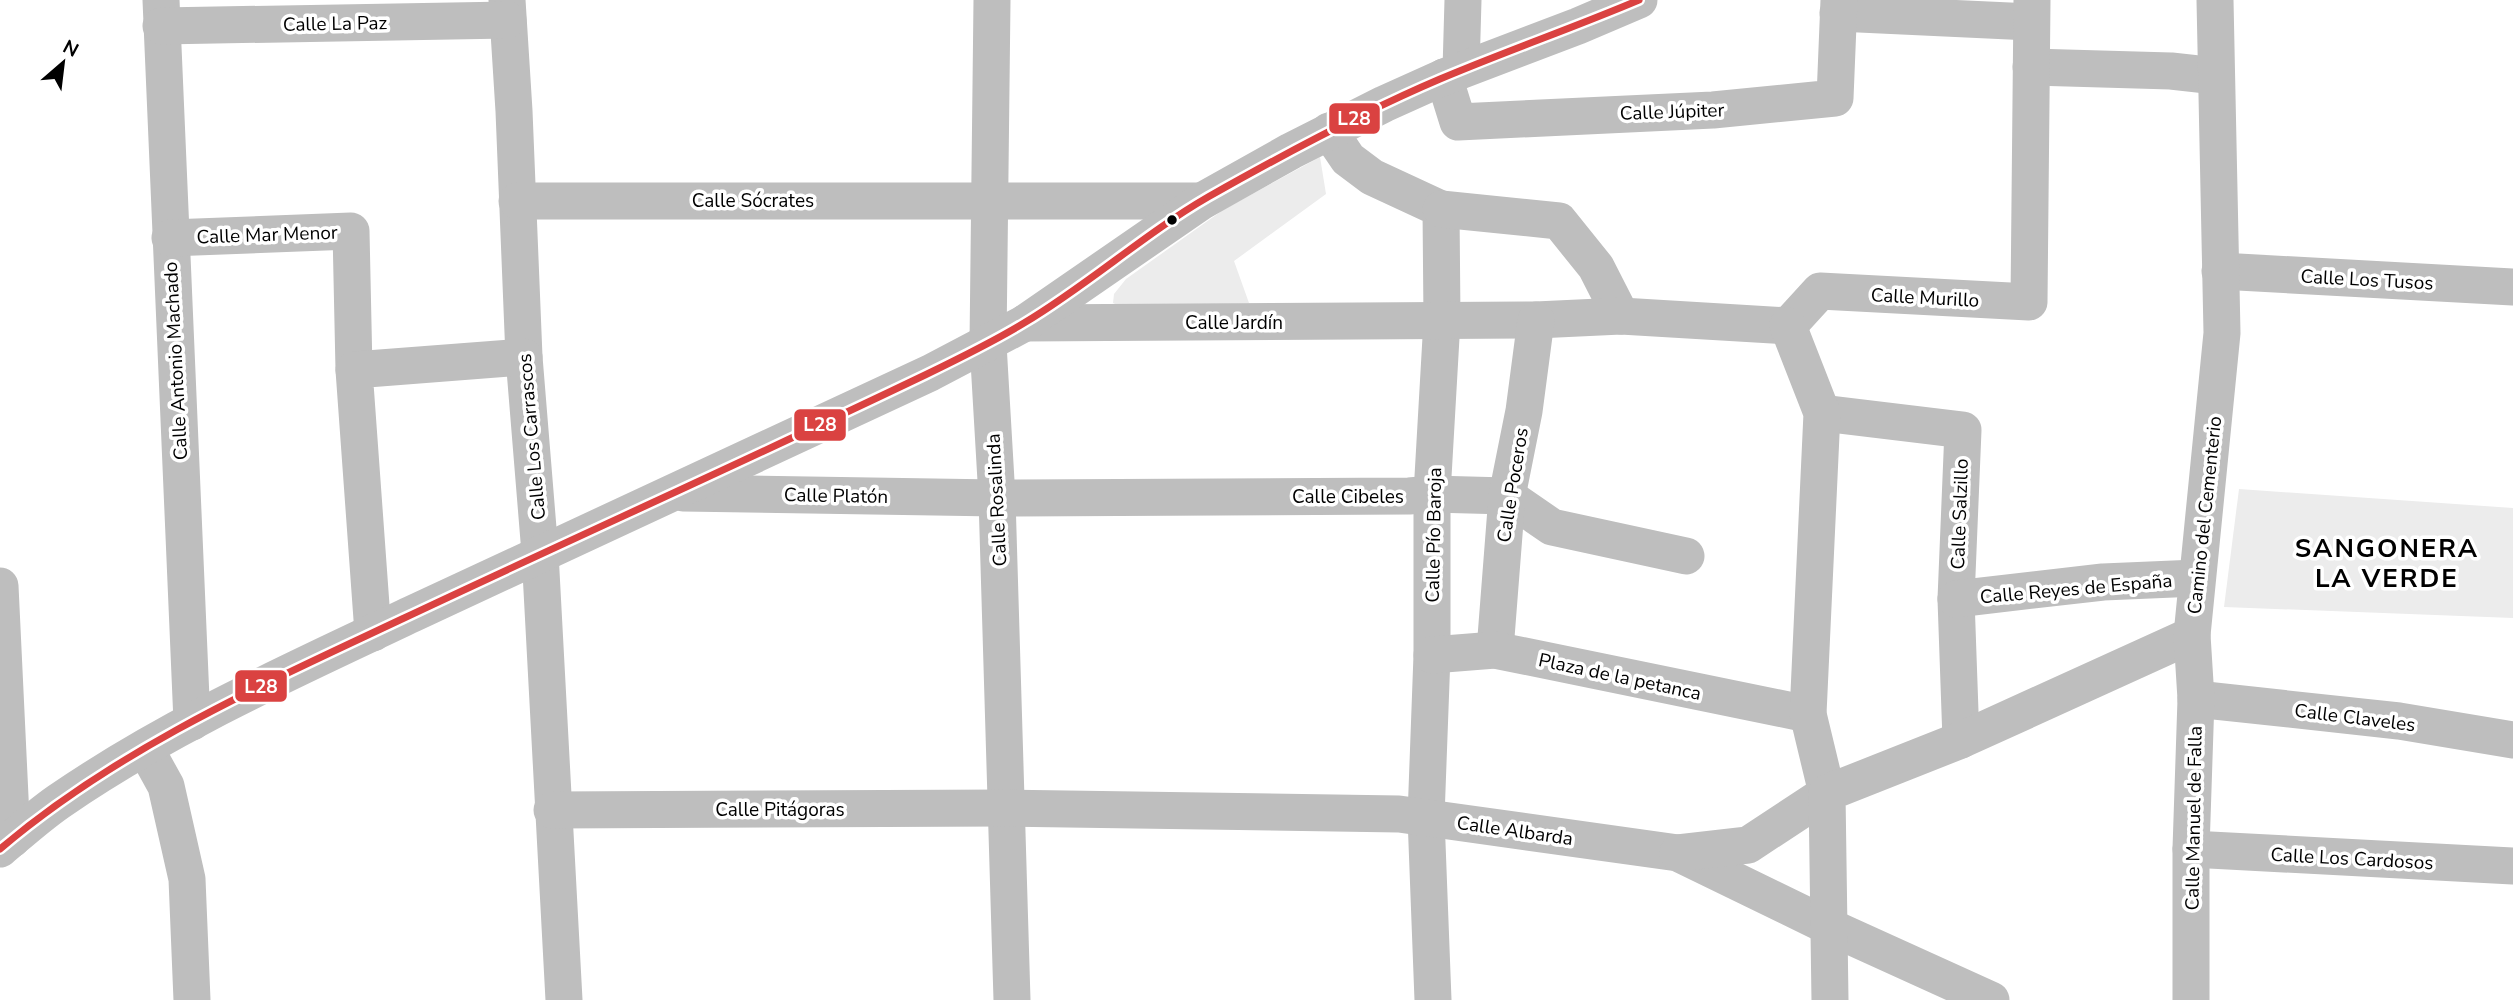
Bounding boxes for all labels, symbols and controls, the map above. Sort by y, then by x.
street label: Calle La Paz [283,10,388,38]
north arrow [28,28,98,98]
text: N [58,34,83,64]
street label: Calle Júpiter [1619,97,1725,127]
line badge: L28 [1328,102,1381,135]
text: L28 [1337,106,1371,132]
street label: Calle Sócrates [692,188,814,214]
unlabelled marker [1165,213,1179,227]
street label: Calle Mar Menor [196,220,338,250]
street label: Calle Antonio Machado [158,261,194,461]
street label: Calle Los Tusos [2300,264,2434,296]
street label: Calle Murillo [1870,282,1980,314]
street label: Calle Jardín [1185,310,1283,336]
street label: Calle Los Carrascos [512,353,552,521]
line badge: L28 [793,408,847,442]
text: L28 [803,412,837,438]
street label: Camino del Cementerio [2182,415,2228,615]
street label: Calle Poceros [1491,426,1535,544]
street label: Calle Rosalinda [981,433,1013,567]
street label: Calle Salzillo [1945,458,1975,570]
street label: Calle Pío Baroja [1420,467,1448,603]
street label: Calle Platón [784,482,888,510]
street label: Calle Cibeles [1292,484,1404,510]
district label: SANGONERA LA VERDE [2295,531,2479,596]
street label: Calle Reyes de España [1979,568,2173,610]
street label: Plaza de la petanca [1536,647,1703,707]
line badge: L28 [234,669,288,703]
text: L28 [244,674,278,700]
street label: Calle Claveles [2293,698,2417,738]
street label: Calle Manuel de Falla [2179,726,2209,911]
street label: Calle Pitágoras [715,797,845,823]
street label: Calle Albarda [1455,810,1575,852]
street label: Calle Los Cardosos [2270,842,2434,876]

